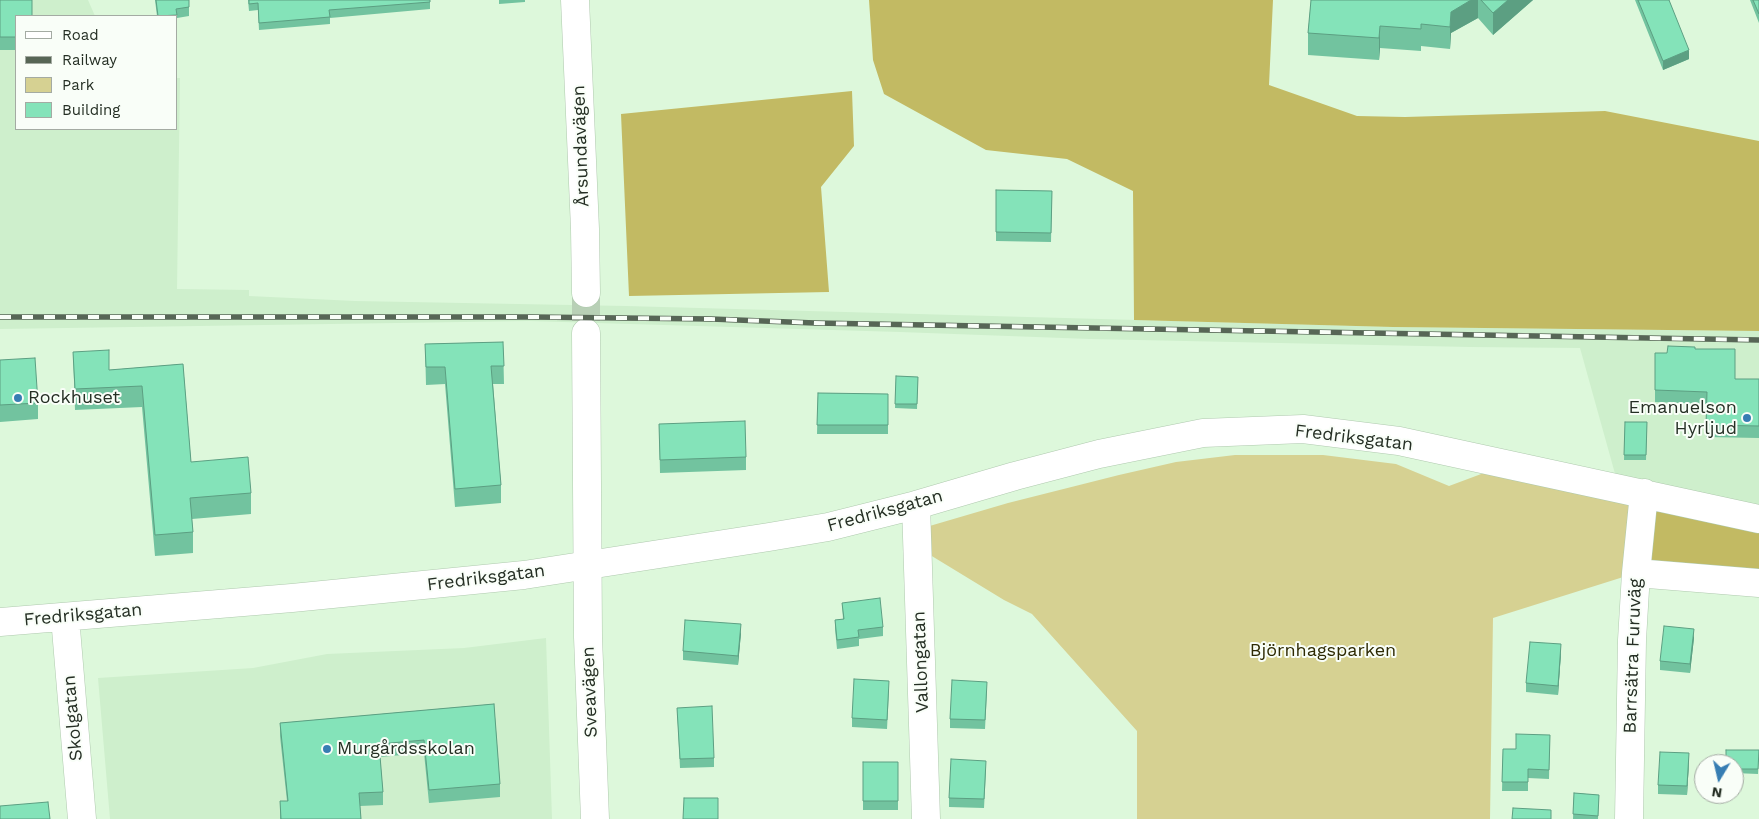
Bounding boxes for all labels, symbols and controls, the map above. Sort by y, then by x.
legend [15,15,178,130]
text: Road [62,26,99,44]
text: Railway [62,51,117,69]
text: Park [62,76,94,94]
street label: Årsundavägen [568,85,594,207]
text: Building [62,101,120,119]
place label: Rockhuset [28,387,120,409]
marker: Rockhuset [12,392,24,404]
place label: Emanuelson Hyrljud [1629,397,1737,439]
marker: Emanuelson Hyrljud [1741,412,1753,424]
street label: Fredriksgatan [1294,420,1414,456]
street label: Fredriksgatan [825,485,945,537]
street label: Fredriksgatan [426,560,546,596]
street label: Barrsätra Furuväg [1619,578,1647,734]
street label: Fredriksgatan [23,599,143,631]
street label: Vallongatan [908,611,934,713]
park label: Björnhagsparken [1250,640,1396,662]
street label: Sveavägen [578,646,602,738]
street label: Skolgatan [58,674,88,762]
place label: Murgårdsskolan [337,738,475,760]
marker: Murgårdsskolan [321,743,333,755]
north arrow [1694,754,1744,804]
text: N [1710,784,1723,802]

